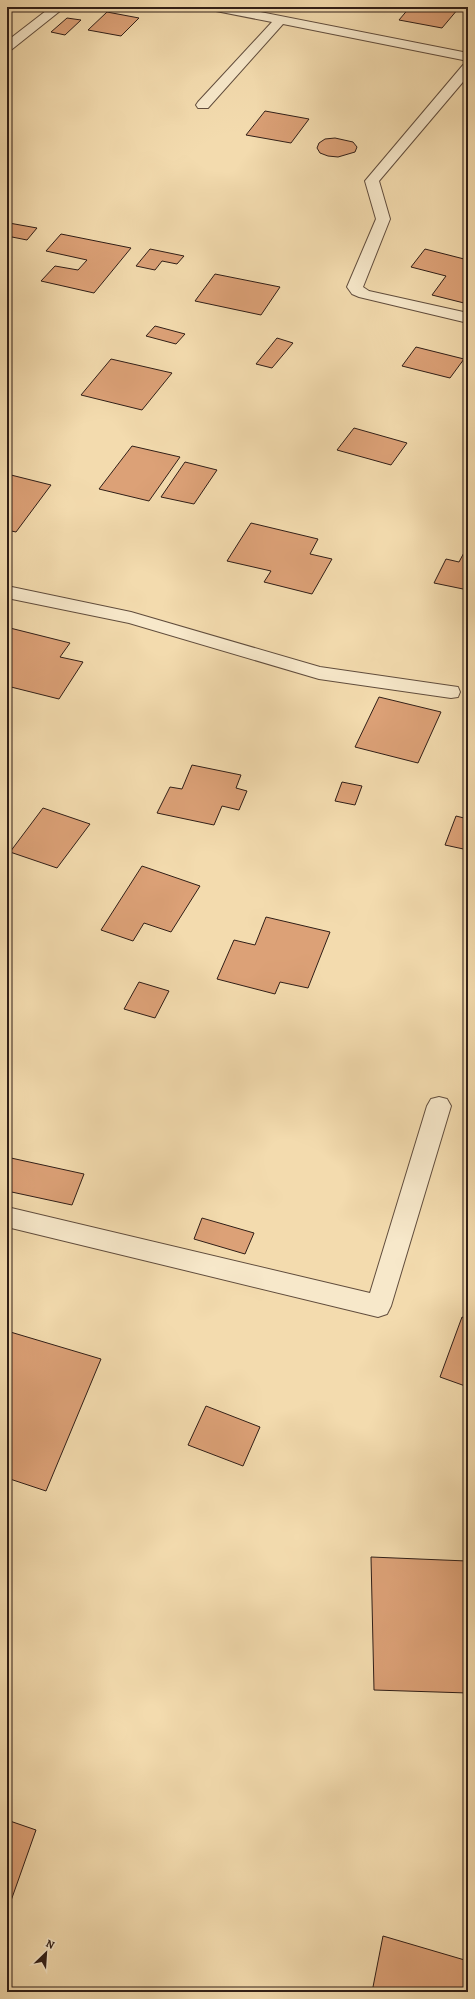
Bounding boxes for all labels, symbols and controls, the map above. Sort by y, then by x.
north arrow [26,1933,66,1973]
text: N [43,1936,57,1953]

